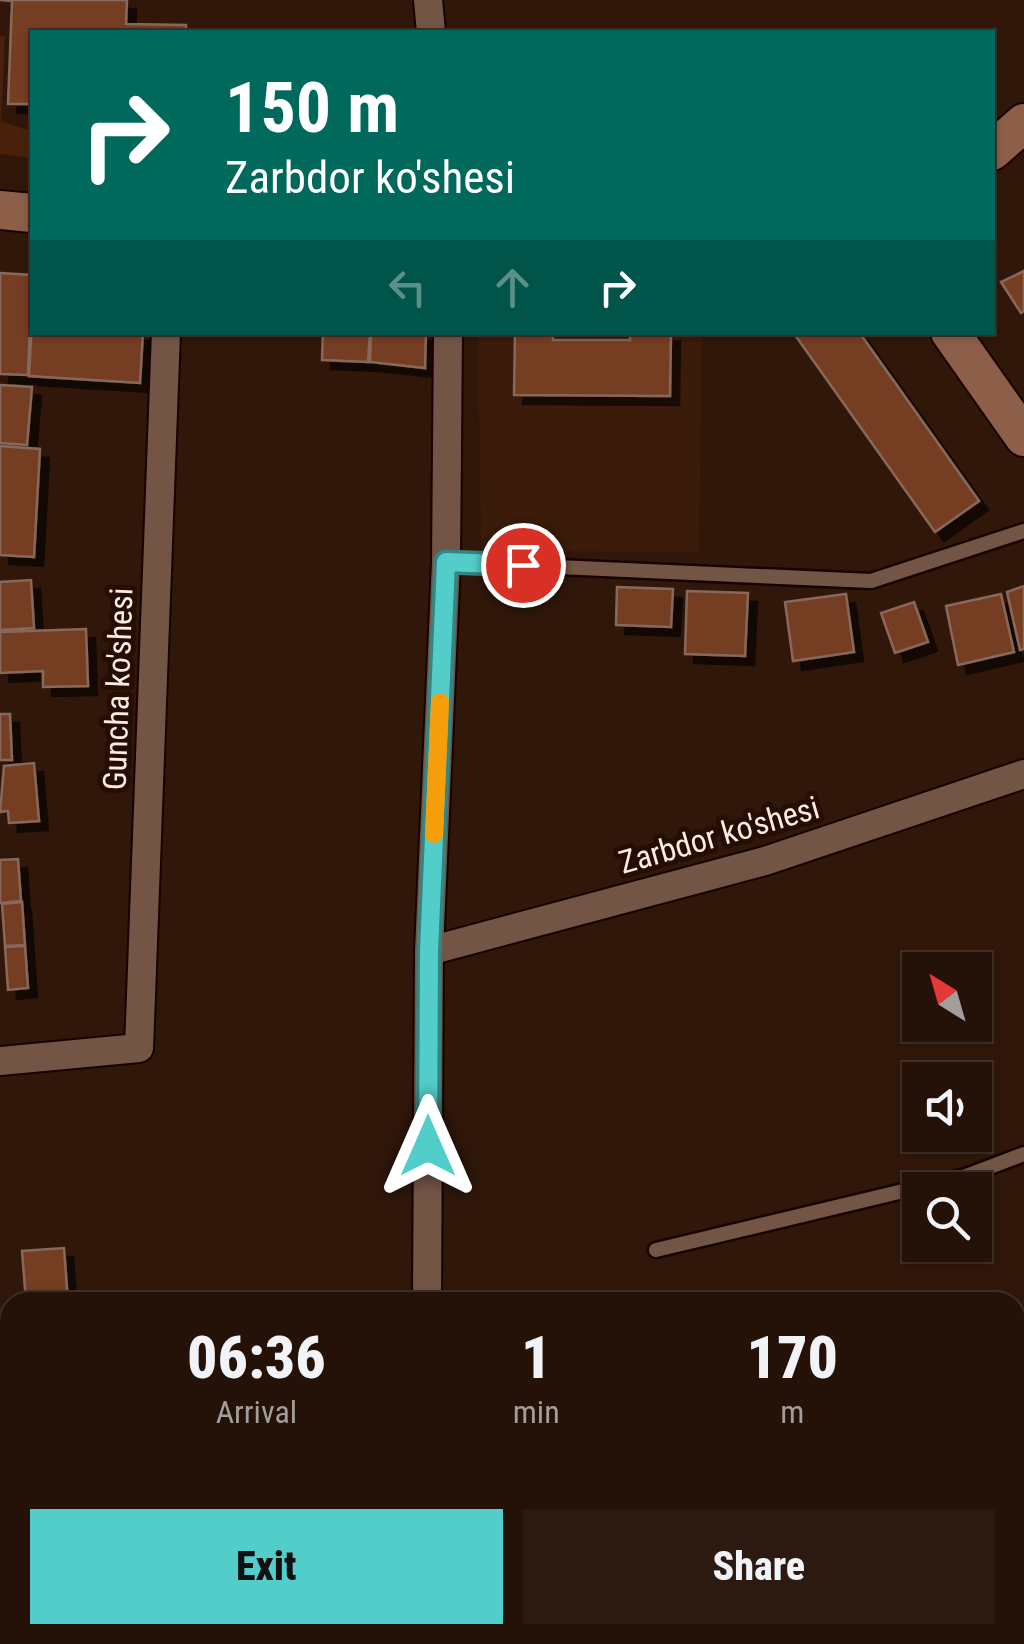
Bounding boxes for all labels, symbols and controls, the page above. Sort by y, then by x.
text: 150 m [225,67,399,149]
icon: right [60,70,190,200]
text: Zarbdor ko'shesi [225,151,515,204]
icon: left [380,260,435,315]
icon: ahead [485,260,540,315]
icon: right [590,260,645,315]
pin [481,523,566,608]
icon: arrive [496,538,551,593]
street label: Guncha ko'shesi [95,587,141,791]
street label: Zarbdor ko'shesi [615,788,823,882]
north arrow [902,952,992,1042]
map controls [902,952,992,1262]
button: sound [902,1062,992,1152]
position arrow [376,1094,480,1198]
button: search [902,1172,992,1262]
text: 06:36 [187,1322,326,1393]
text: 1 [521,1322,551,1393]
text: 170 [747,1322,838,1393]
text: Arrival [216,1393,297,1431]
text: min [513,1393,560,1431]
text: m [780,1393,804,1431]
button: Exit [30,1509,503,1624]
button: Share [523,1509,995,1624]

